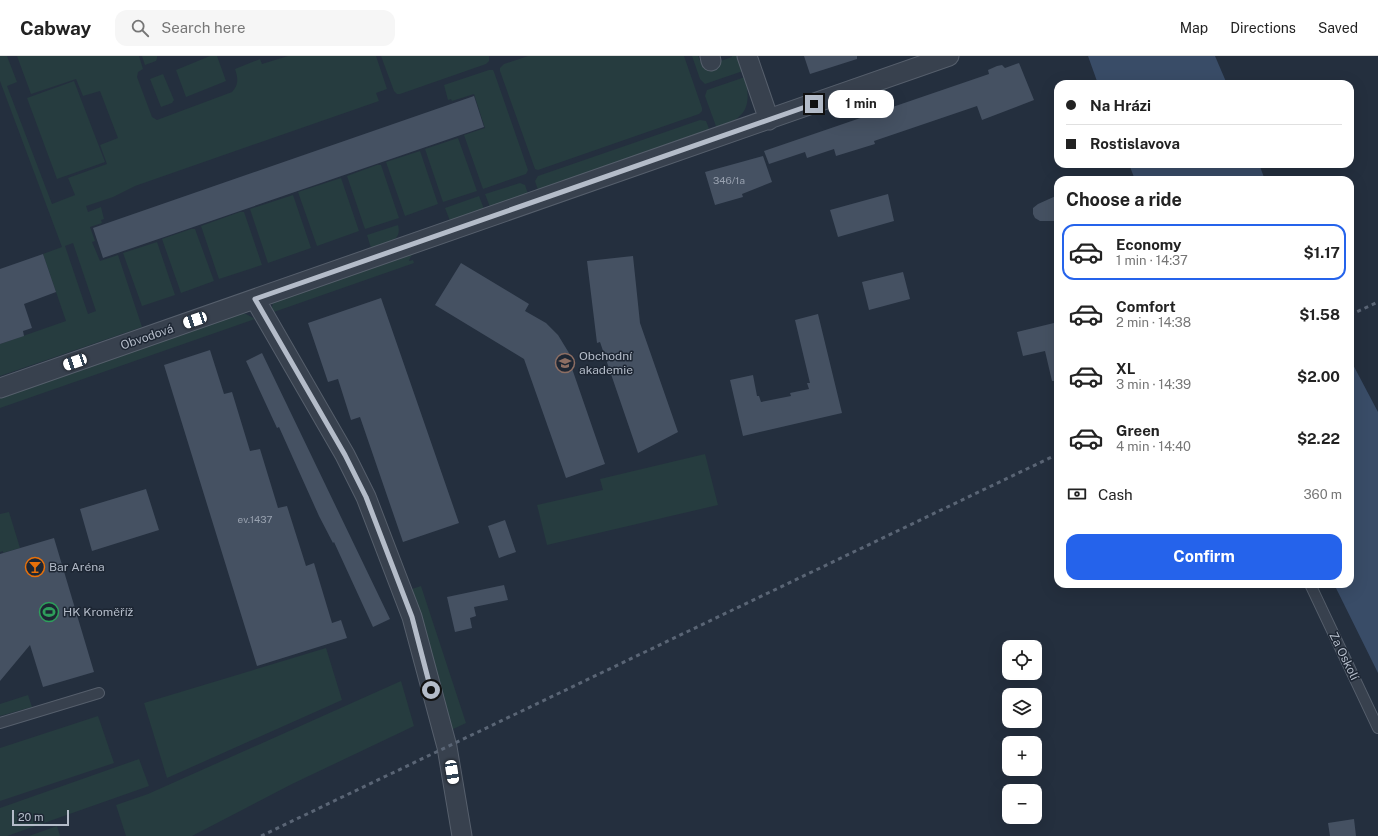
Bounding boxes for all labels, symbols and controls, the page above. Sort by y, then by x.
search box [115,10,395,46]
text: Cabway [20,17,91,39]
icon: search [129,17,151,39]
text: Search here [161,19,245,36]
text: Map [1180,20,1208,36]
text: Directions [1230,20,1296,36]
text: Saved [1318,20,1358,36]
callout: 1 min [828,90,894,118]
route end [805,95,823,113]
text: 1 min [845,96,877,111]
text: Na Hrázi [1090,97,1151,114]
text: Rostislavova [1090,135,1180,152]
house number: 346/1a [713,174,745,186]
text: Choose a ride [1066,189,1182,210]
icon: car [1068,234,1104,270]
text: Economy [1116,236,1181,253]
text: $1.17 [1304,244,1340,261]
text: 1 min · 14:37 [1116,253,1188,268]
icon: car [1068,296,1104,332]
text: Comfort [1116,298,1176,315]
text: $1.58 [1299,306,1340,323]
car [182,310,208,330]
text: 2 min · 14:38 [1116,315,1191,330]
street label: Obvodová [119,321,175,353]
place label: Obchodní akademie [579,349,633,377]
car [62,352,88,372]
school or university icon: Obchodní akademie [554,352,576,374]
icon: car [1068,358,1104,394]
text: XL [1116,360,1135,377]
text: $2.00 [1297,368,1340,385]
text: 3 min · 14:39 [1116,377,1191,392]
icon: car [1068,420,1104,456]
text: Green [1116,422,1160,439]
text: $2.22 [1297,430,1340,447]
text: 4 min · 14:40 [1116,439,1191,454]
icon: cash [1066,483,1088,505]
text: Cash [1098,486,1133,503]
text: 360 m [1304,487,1342,502]
house number: ev.1437 [238,513,272,525]
button: Confirm [1066,534,1342,580]
bar icon: Bar Aréna [24,556,46,578]
place label: Bar Aréna [49,560,105,574]
sports icon: HK Kroměříž [38,601,60,623]
place label: HK Kroměříž [63,605,134,619]
street label: Za Oskolí [1326,630,1362,683]
map controls [1002,640,1042,824]
button: locate [1002,640,1042,680]
route start [422,681,440,699]
button: layers [1002,688,1042,728]
button: + [1002,736,1042,776]
car [444,759,460,785]
button: − [1002,784,1042,824]
scale bar [12,808,69,827]
text: 20 m [18,811,43,823]

